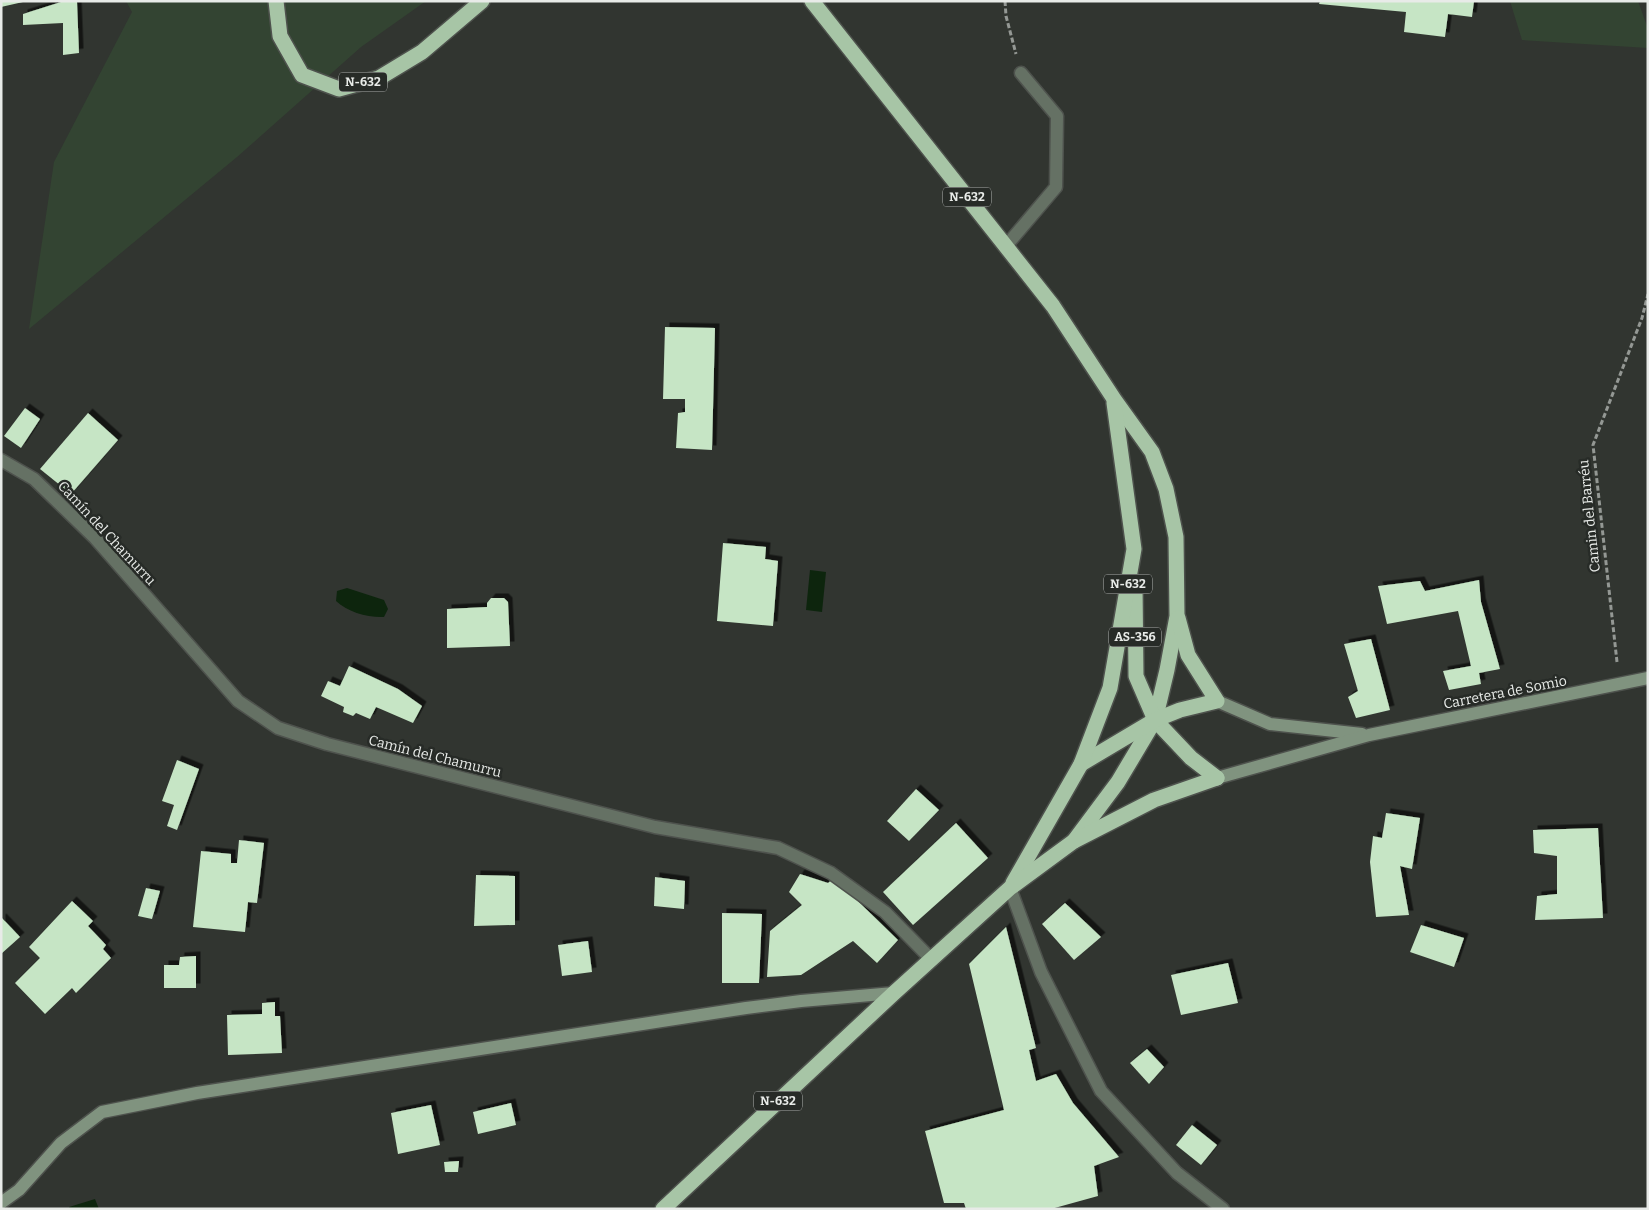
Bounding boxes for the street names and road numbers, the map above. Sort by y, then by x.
road number: N-632 [339,72,387,91]
road number: N-632 [943,188,991,206]
street label: Camin del Barréu [1575,459,1604,573]
street label: Camín del Chamurru [54,478,160,589]
road number: N-632 [1104,574,1152,594]
road number: AS-356 [1109,628,1161,646]
street label: Carretera de Somio [1442,672,1568,713]
street label: Camín del Chamurru [367,732,503,781]
road number: N-632 [754,1092,802,1110]

